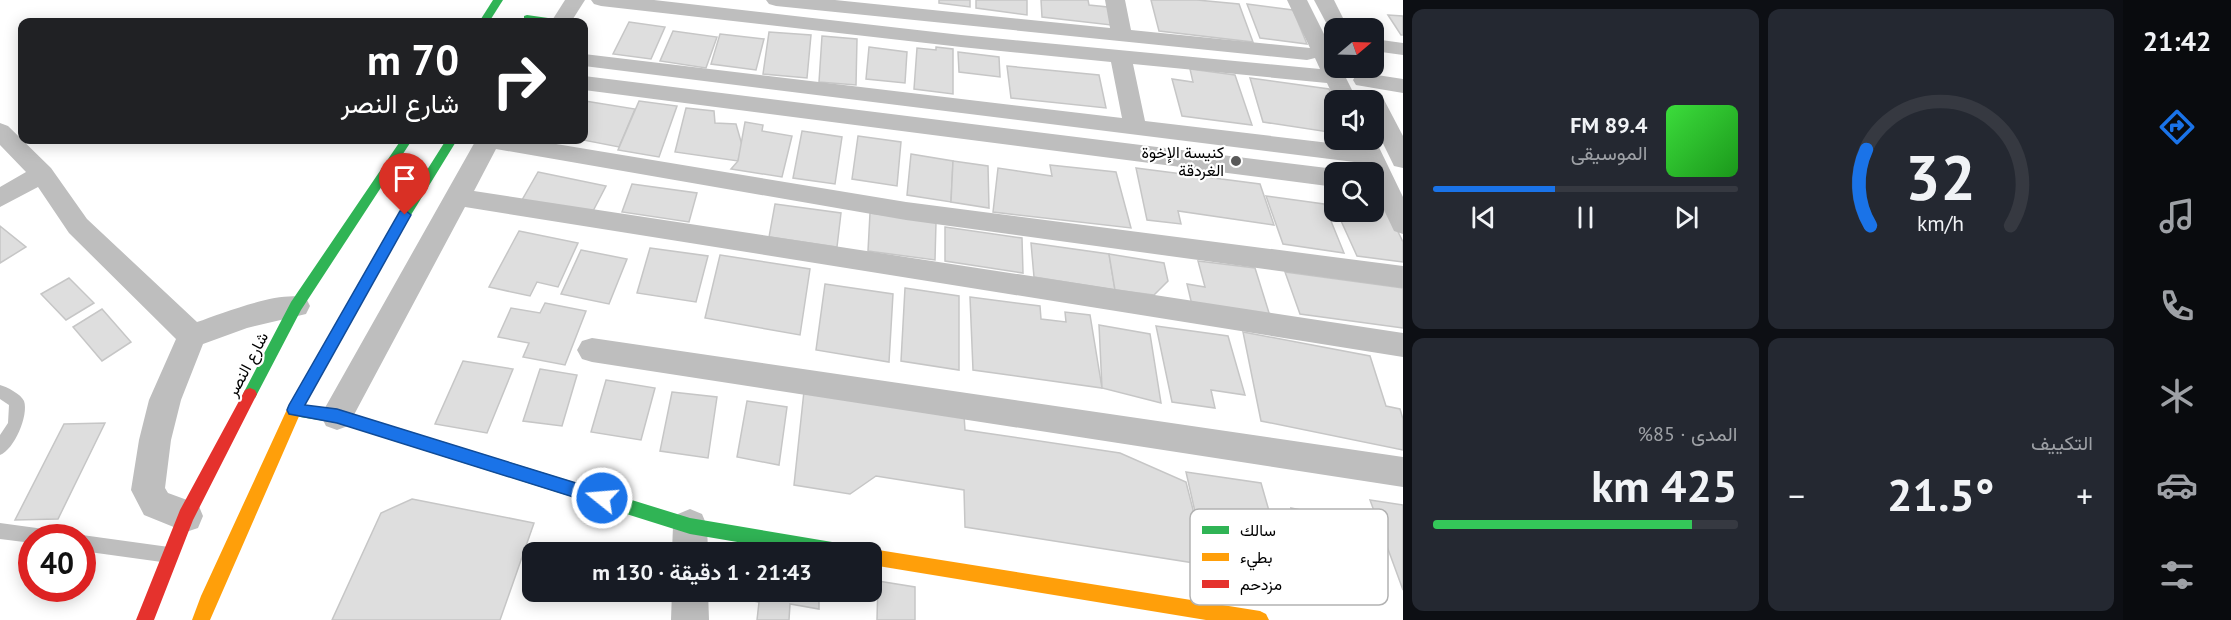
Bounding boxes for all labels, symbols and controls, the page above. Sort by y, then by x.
north arrow [1324,18,1384,78]
map controls [1324,18,1384,222]
text: 21:42 [2143,24,2211,58]
text: 70 m [367,32,459,87]
icon: right [480,42,558,120]
text: شارع النصر [341,86,459,120]
button: sound [1324,90,1384,150]
icon: directions [2156,106,2198,148]
text: 89.4 FM [1570,111,1648,139]
text: 32 [1905,136,1976,217]
text: الموسيقى [1571,140,1648,166]
place label: كنيسة الإخوة الغردقة [1142,142,1224,181]
pin [379,153,430,215]
marker: كنيسة الإخوة الغردقة [1229,154,1243,168]
icon: arrive [388,162,421,195]
button: search [1324,162,1384,222]
icon: music [2156,195,2198,237]
icon: previous [1467,201,1500,234]
icon: pause [1569,201,1602,234]
icon: next [1670,201,1703,234]
text: km/h [1917,210,1964,238]
icon: phone [2156,285,2198,327]
street label: شارع النصر [221,328,274,401]
icon: climate [2156,375,2198,417]
text: المدى · 85% [1638,421,1738,447]
text: التكييف [2031,430,2093,456]
text: 425 km [1591,456,1738,514]
icon: car [2156,464,2198,506]
text: 21.5° [1887,465,1994,523]
position arrow [570,466,634,530]
text: − [1789,474,1805,517]
text: + [2076,474,2093,517]
legend [1190,509,1388,605]
text: سالك [1240,520,1276,540]
speed limit sign: 40 [18,524,96,602]
text: بطيء [1240,547,1272,571]
icon: filters [2156,554,2198,596]
text: 21:43 · 1 دقيقة · 130 m [592,558,812,586]
text: مزدحم [1240,574,1282,595]

